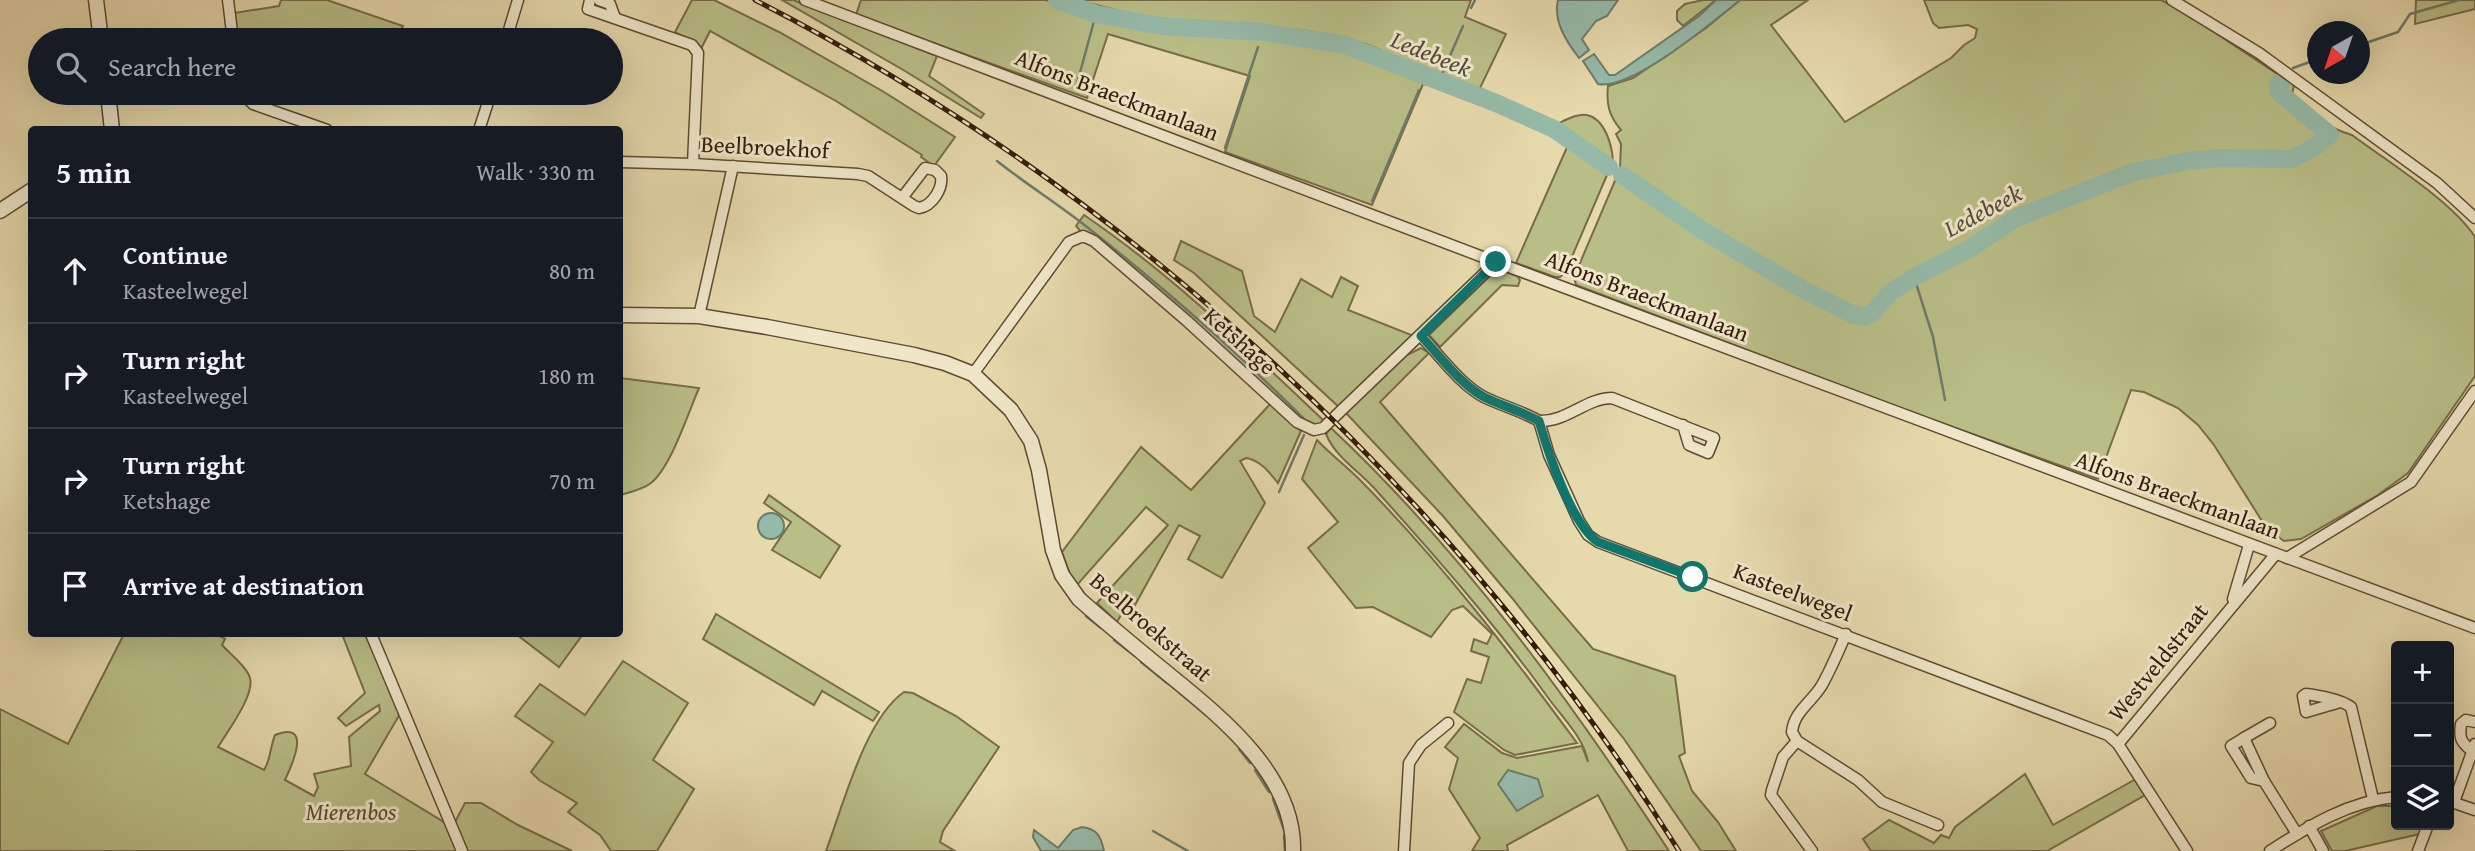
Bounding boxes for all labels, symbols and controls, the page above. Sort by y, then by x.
water label: Ledebeek [1385,21,1477,85]
north arrow [2307,21,2370,84]
search box [28,28,623,105]
street label: Alfons Braeckmanlaan [1011,40,1224,149]
text: Search here [108,47,236,86]
icon: search [52,48,90,86]
street label: Beelbroekhof [700,127,833,166]
text: 5 min [56,150,131,194]
text: Walk · 330 m [476,155,595,188]
water label: Ledebeek [1937,175,2028,246]
text: Continue [123,235,228,274]
street label: Alfons Braeckmanlaan [1541,241,1754,350]
route end [1480,246,1511,277]
icon: ahead [56,252,94,290]
text: 80 m [549,254,595,287]
text: Kasteelwegel [123,274,248,307]
street label: Ketshage [1197,299,1284,382]
text: Turn right [123,340,245,379]
icon: right [56,357,94,395]
text: 180 m [538,359,595,392]
text: Kasteelwegel [123,379,248,412]
street label: Alfons Braeckmanlaan [2071,442,2285,547]
text: Turn right [123,445,245,484]
icon: right [56,462,94,500]
text: 70 m [549,464,595,497]
text: Ketshage [123,484,211,517]
street label: Kasteelwegel [1729,554,1858,629]
route start [1677,561,1708,592]
street label: Beelbroekstraat [1083,564,1220,689]
text: Arrive at destination [123,566,364,605]
icon: arrive [56,567,94,605]
street label: Westveldstraat [2100,596,2216,728]
map controls [2391,641,2454,830]
button: + [2391,641,2454,704]
button: − [2391,704,2454,767]
button: layers [2391,767,2454,830]
park label: Mierenbos [306,795,397,828]

